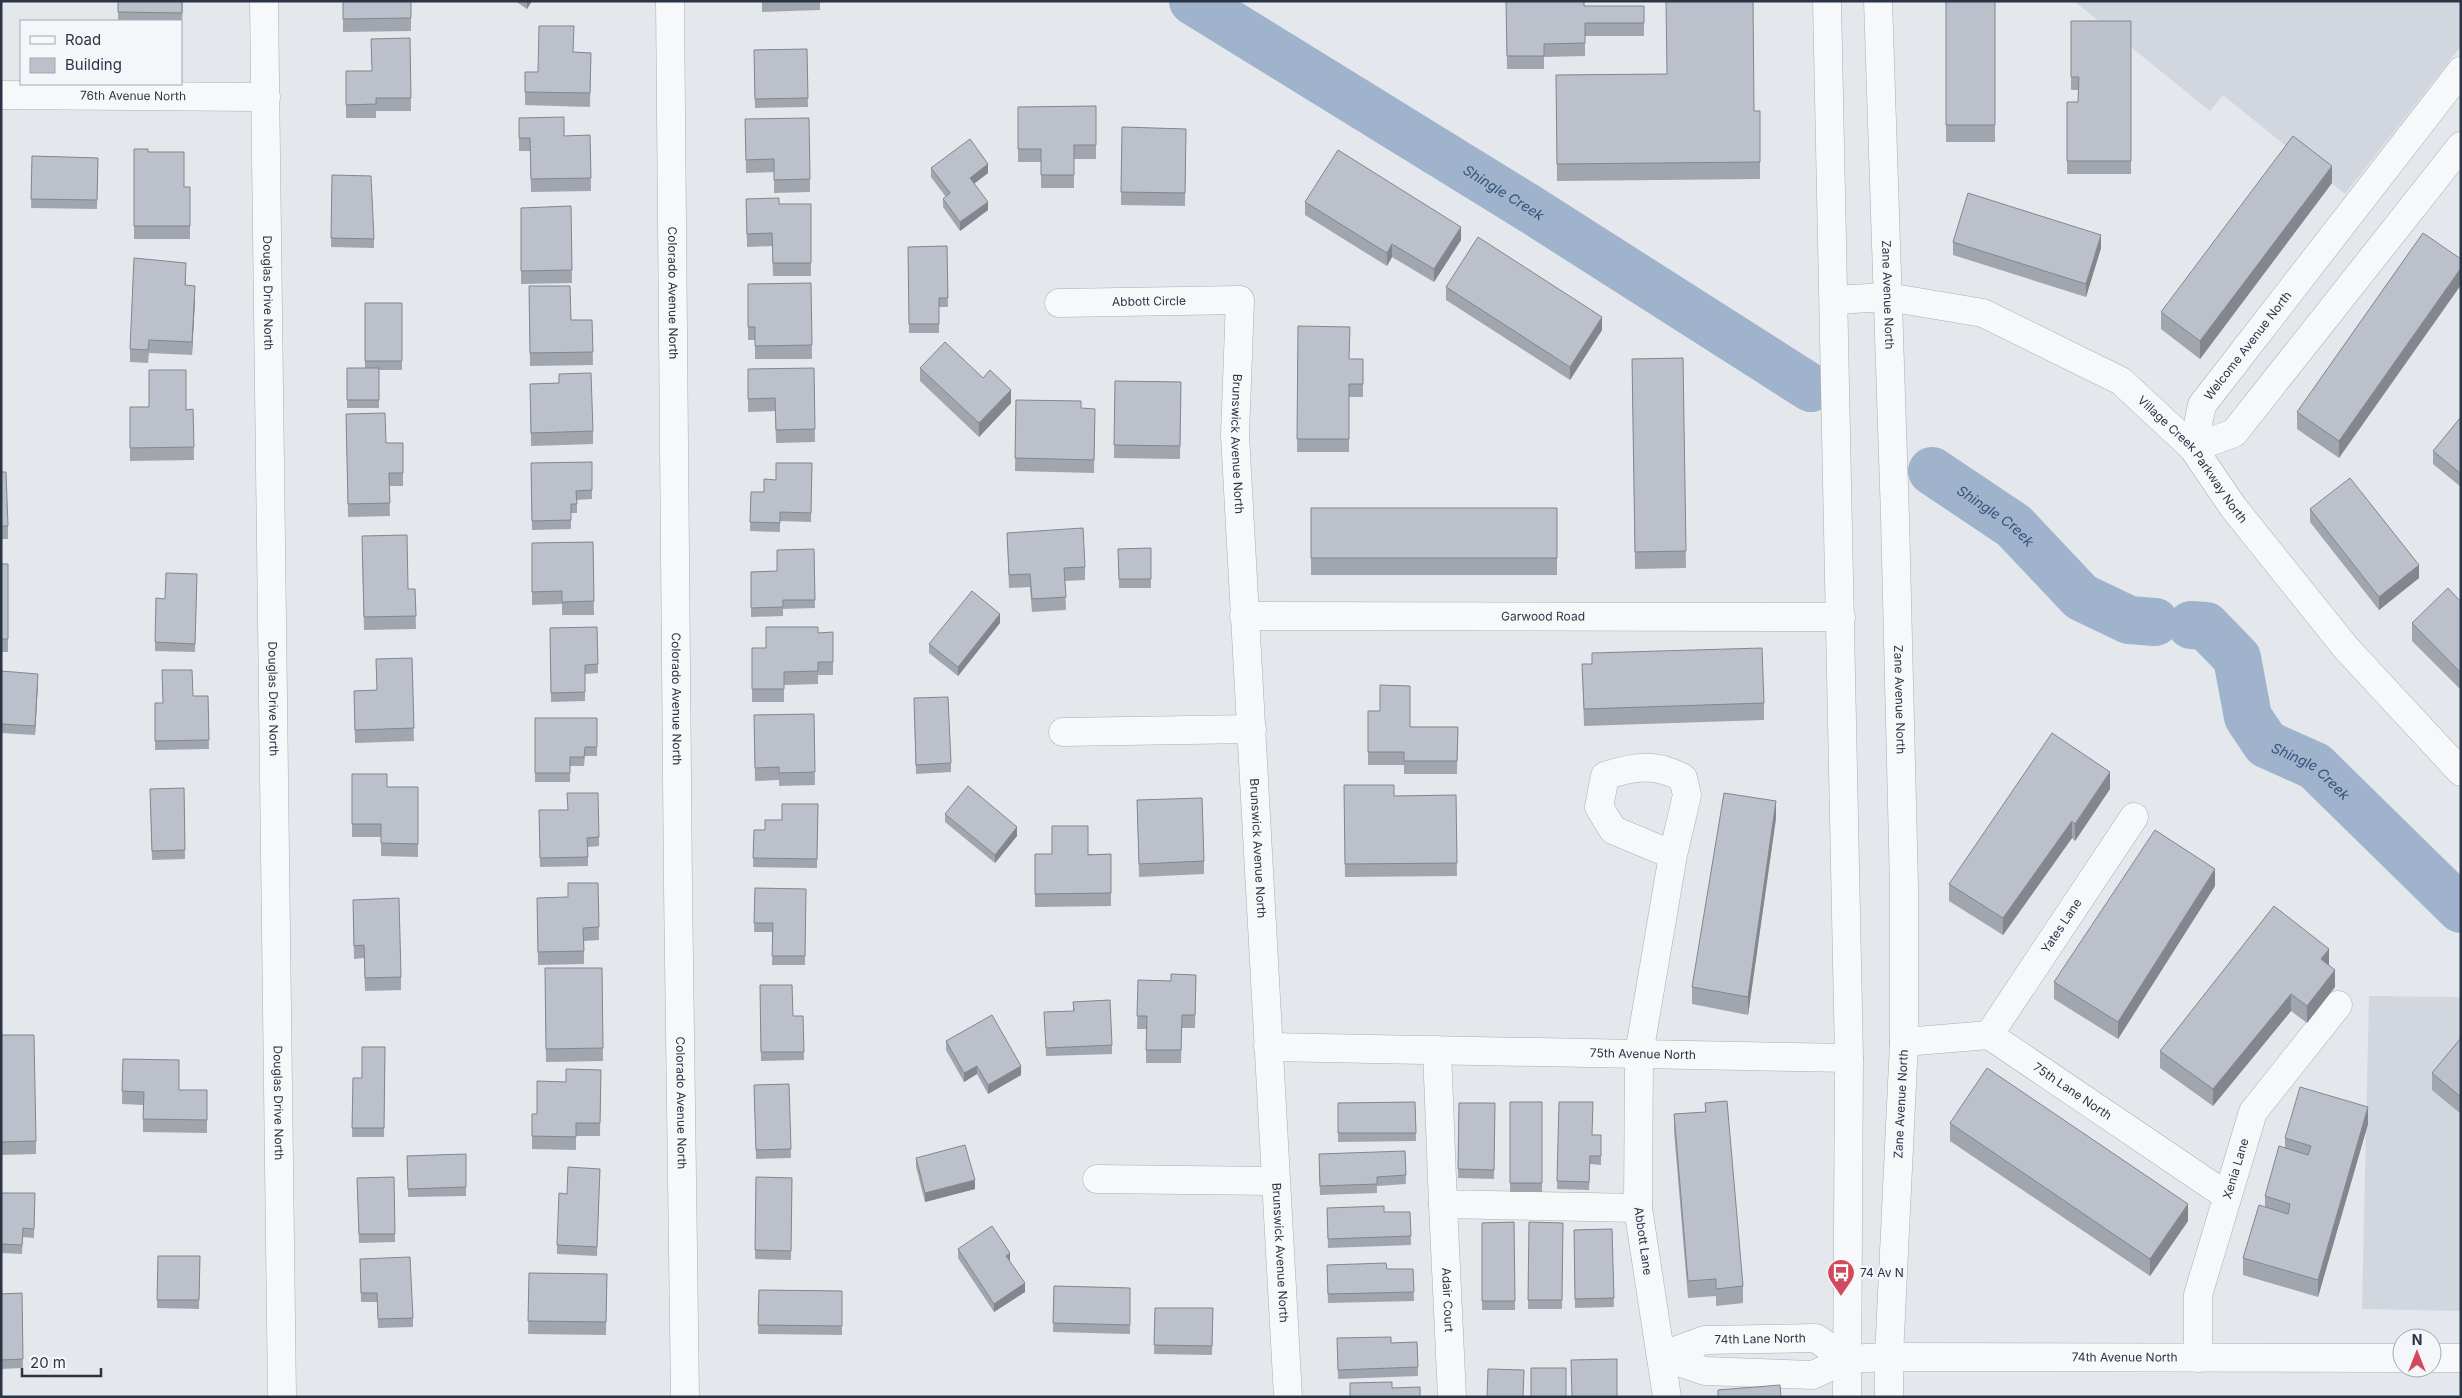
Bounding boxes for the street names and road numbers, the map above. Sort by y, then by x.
street label: 76th Avenue North [80,88,186,103]
street label: Colorado Avenue North [665,226,681,359]
street label: Douglas Drive North [260,235,277,351]
street label: Zane Avenue North [1879,240,1897,350]
street label: Welcome Avenue North [2201,288,2294,403]
street label: Abbott Circle [1112,293,1186,309]
street label: Brunswick Avenue North [1228,374,1247,514]
street label: Village Creek Parkway North [2135,392,2251,526]
street label: Garwood Road [1501,608,1585,624]
street label: Colorado Avenue North [669,632,685,765]
street label: Douglas Drive North [265,641,282,756]
street label: Zane Avenue North [1891,645,1909,754]
street label: Brunswick Avenue North [1247,778,1270,919]
street label: Yates Lane [2038,896,2085,956]
street label: Colorado Avenue North [673,1036,690,1169]
street label: Douglas Drive North [270,1045,287,1160]
street label: 75th Avenue North [1590,1045,1696,1062]
street label: Zane Avenue North [1890,1049,1911,1159]
street label: 75th Lane North [2031,1059,2115,1123]
street label: Xenia Lane [2219,1136,2252,1201]
street label: Brunswick Avenue North [1269,1182,1292,1323]
street label: Abbott Lane [1631,1206,1656,1276]
street label: Adair Court [1439,1267,1457,1333]
street label: 74th Lane North [1714,1330,1806,1347]
street label: 74th Avenue North [2072,1349,2178,1365]

